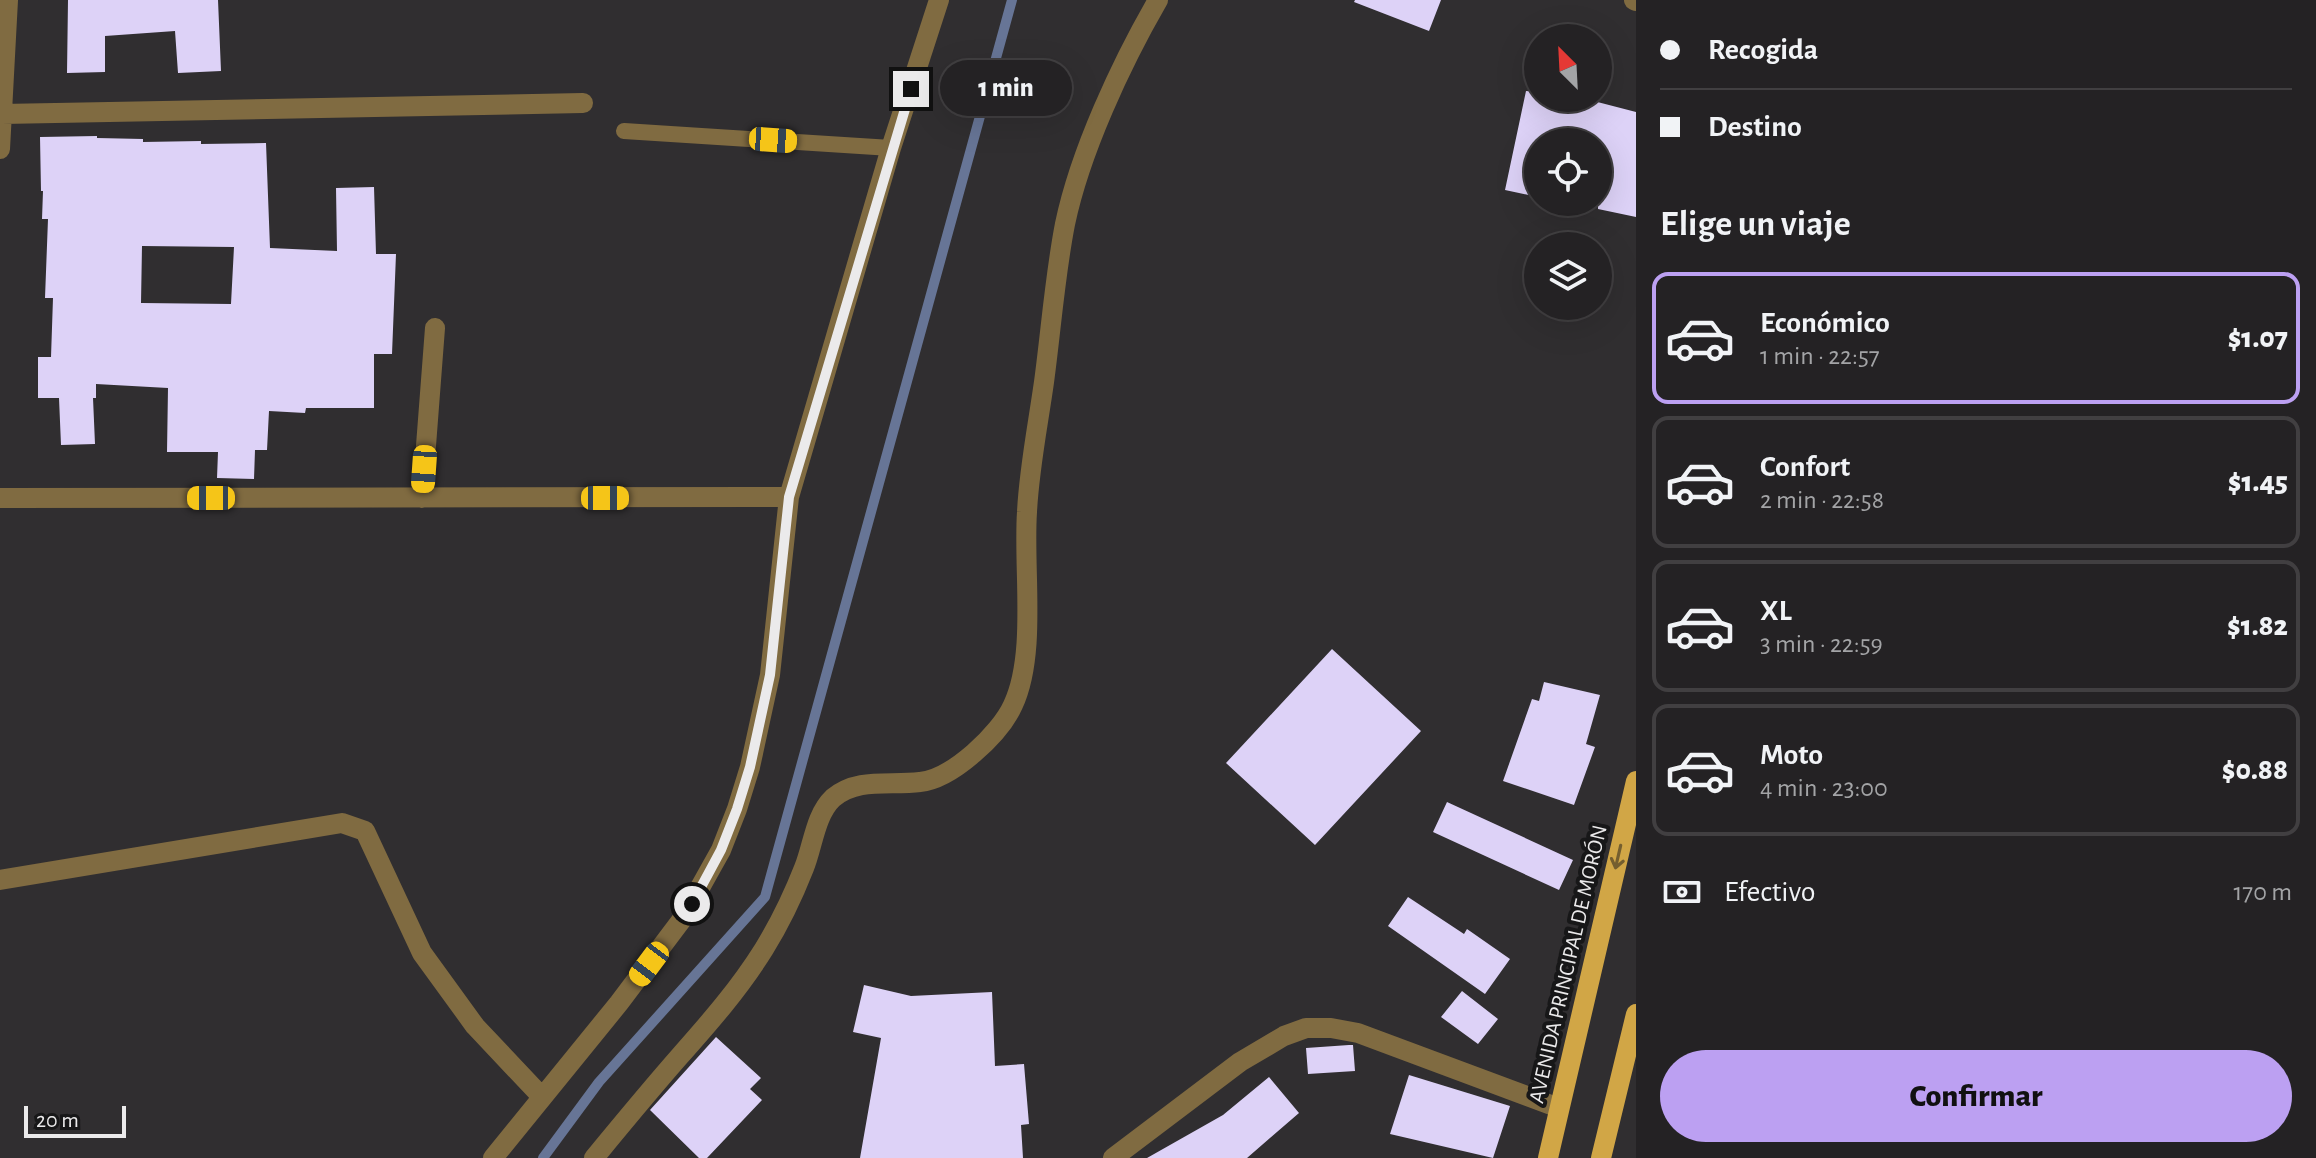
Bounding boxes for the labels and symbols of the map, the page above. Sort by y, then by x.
north arrow [1524,24,1612,112]
callout: 1 min [939,61,1071,117]
route end [893,71,929,107]
car [748,126,798,154]
car [410,444,438,494]
car [187,486,235,510]
car [581,486,629,510]
street label: AVENIDA PRINCIPAL DE MORÓN [1524,823,1611,1105]
one-way arrow [1610,843,1625,869]
route start [674,886,710,922]
car [625,938,673,990]
scale bar [24,1102,126,1138]

